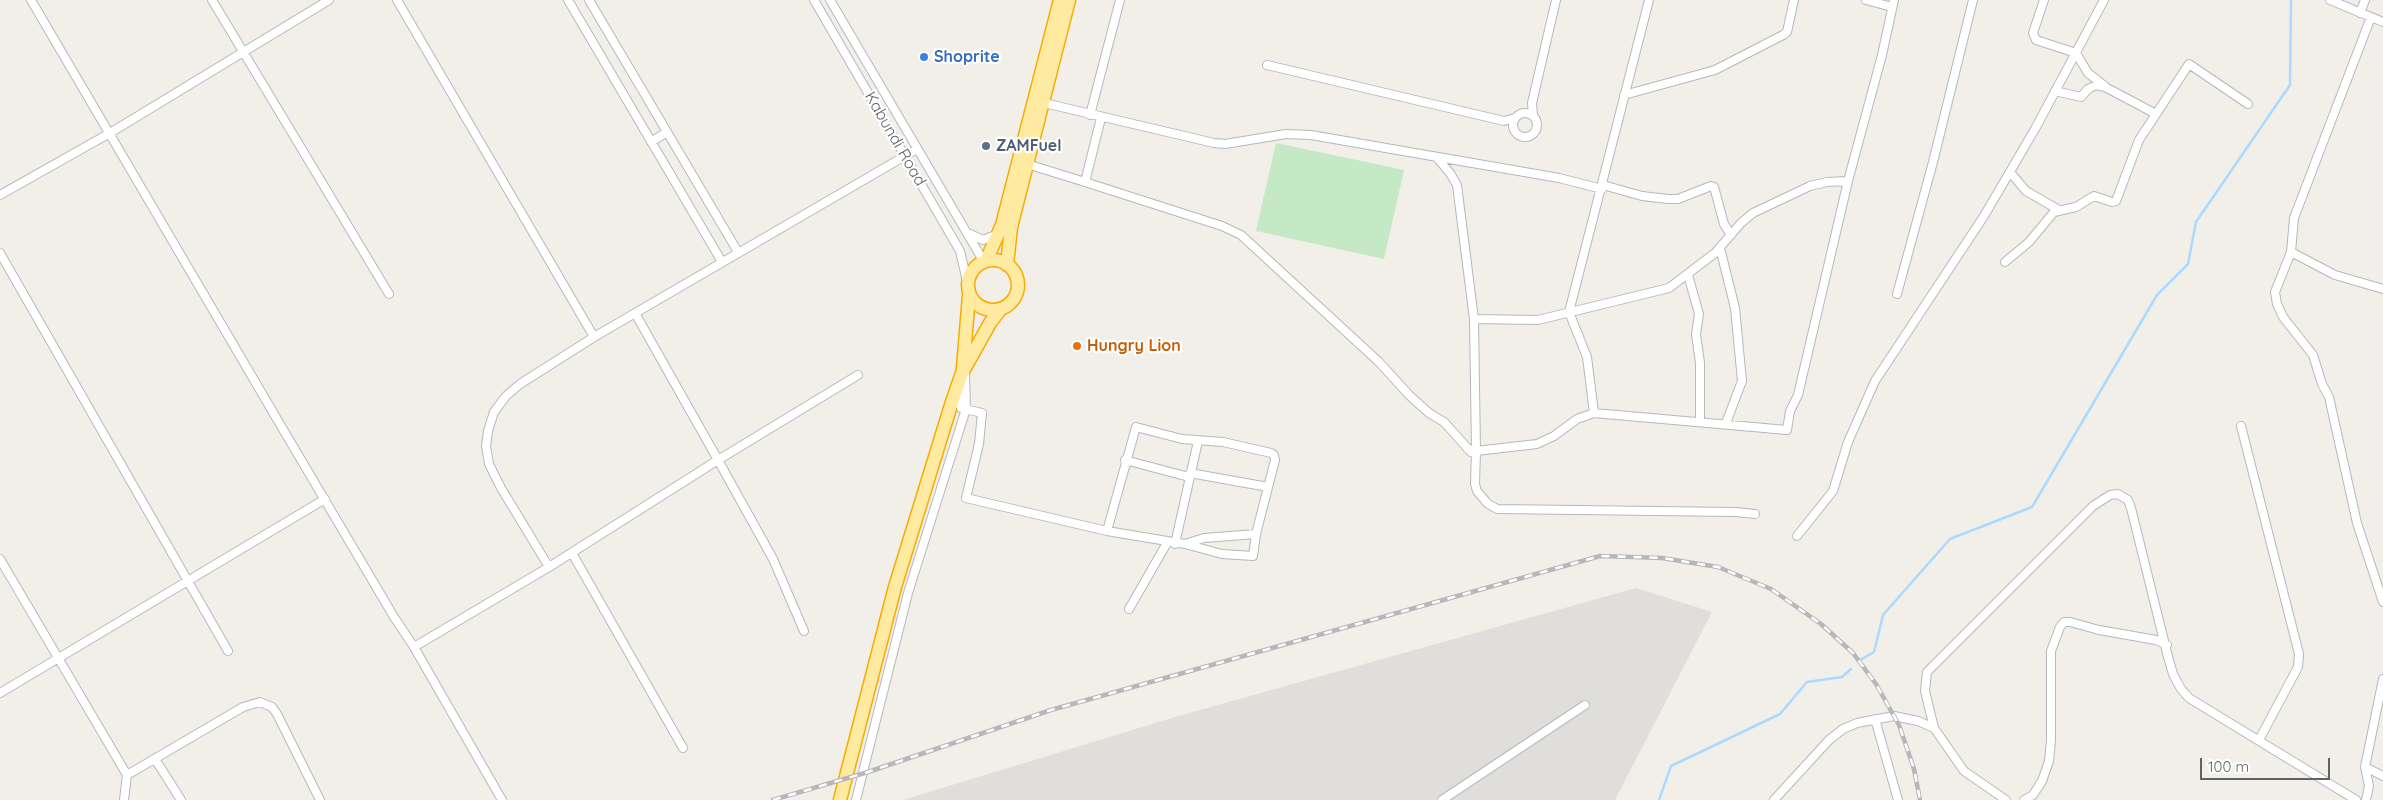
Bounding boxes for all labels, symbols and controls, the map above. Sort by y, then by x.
place label: Shoprite [934,47,1000,67]
marker: Shoprite [918,51,930,63]
street label: Kabundi Road [860,88,930,190]
place label: ZAMFuel [996,136,1062,156]
marker: ZAMFuel [980,140,992,152]
place label: Hungry Lion [1087,336,1181,356]
marker: Hungry Lion [1071,340,1083,352]
scale bar [2203,748,2333,780]
text: 100 m [2208,757,2249,776]

